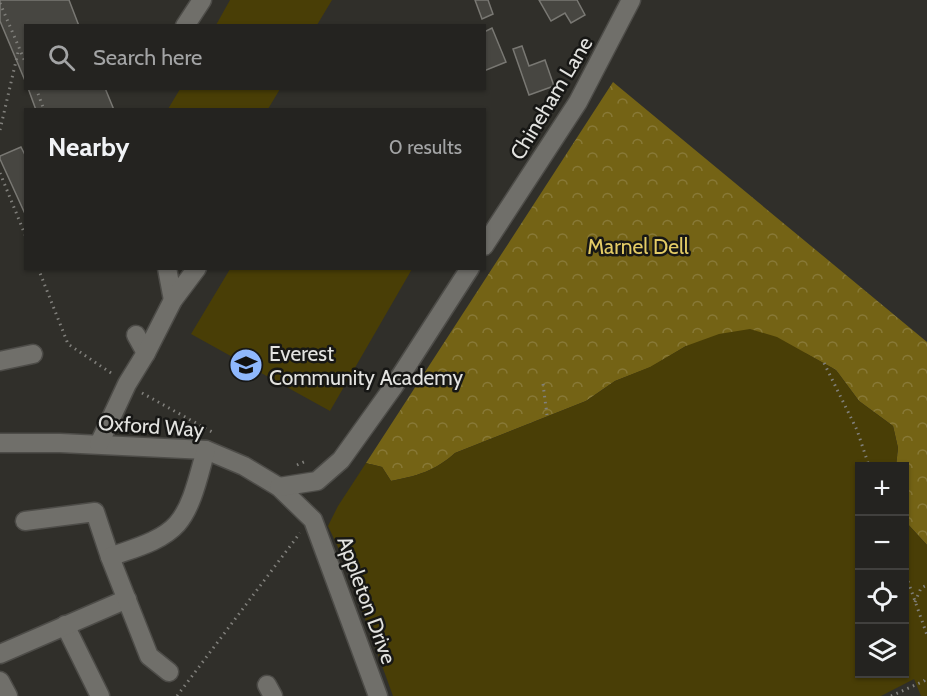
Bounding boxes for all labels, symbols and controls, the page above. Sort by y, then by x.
search box [24,24,486,90]
street label: Chineham Lane [504,32,598,164]
icon: search [45,41,78,74]
text: Search here [93,44,202,71]
text: Nearby [48,131,129,163]
text: 0 results [389,135,462,159]
park label: Marnel Dell [587,234,689,259]
place label: Everest Community Academy [269,341,463,390]
school or university icon: Everest Community Academy [228,347,264,383]
street label: Oxford Way [97,410,205,442]
map controls [855,462,909,678]
button: + [855,462,909,516]
button: − [855,516,909,570]
street label: Appleton Drive [332,533,402,667]
button: locate [855,570,909,624]
button: layers [855,624,909,678]

